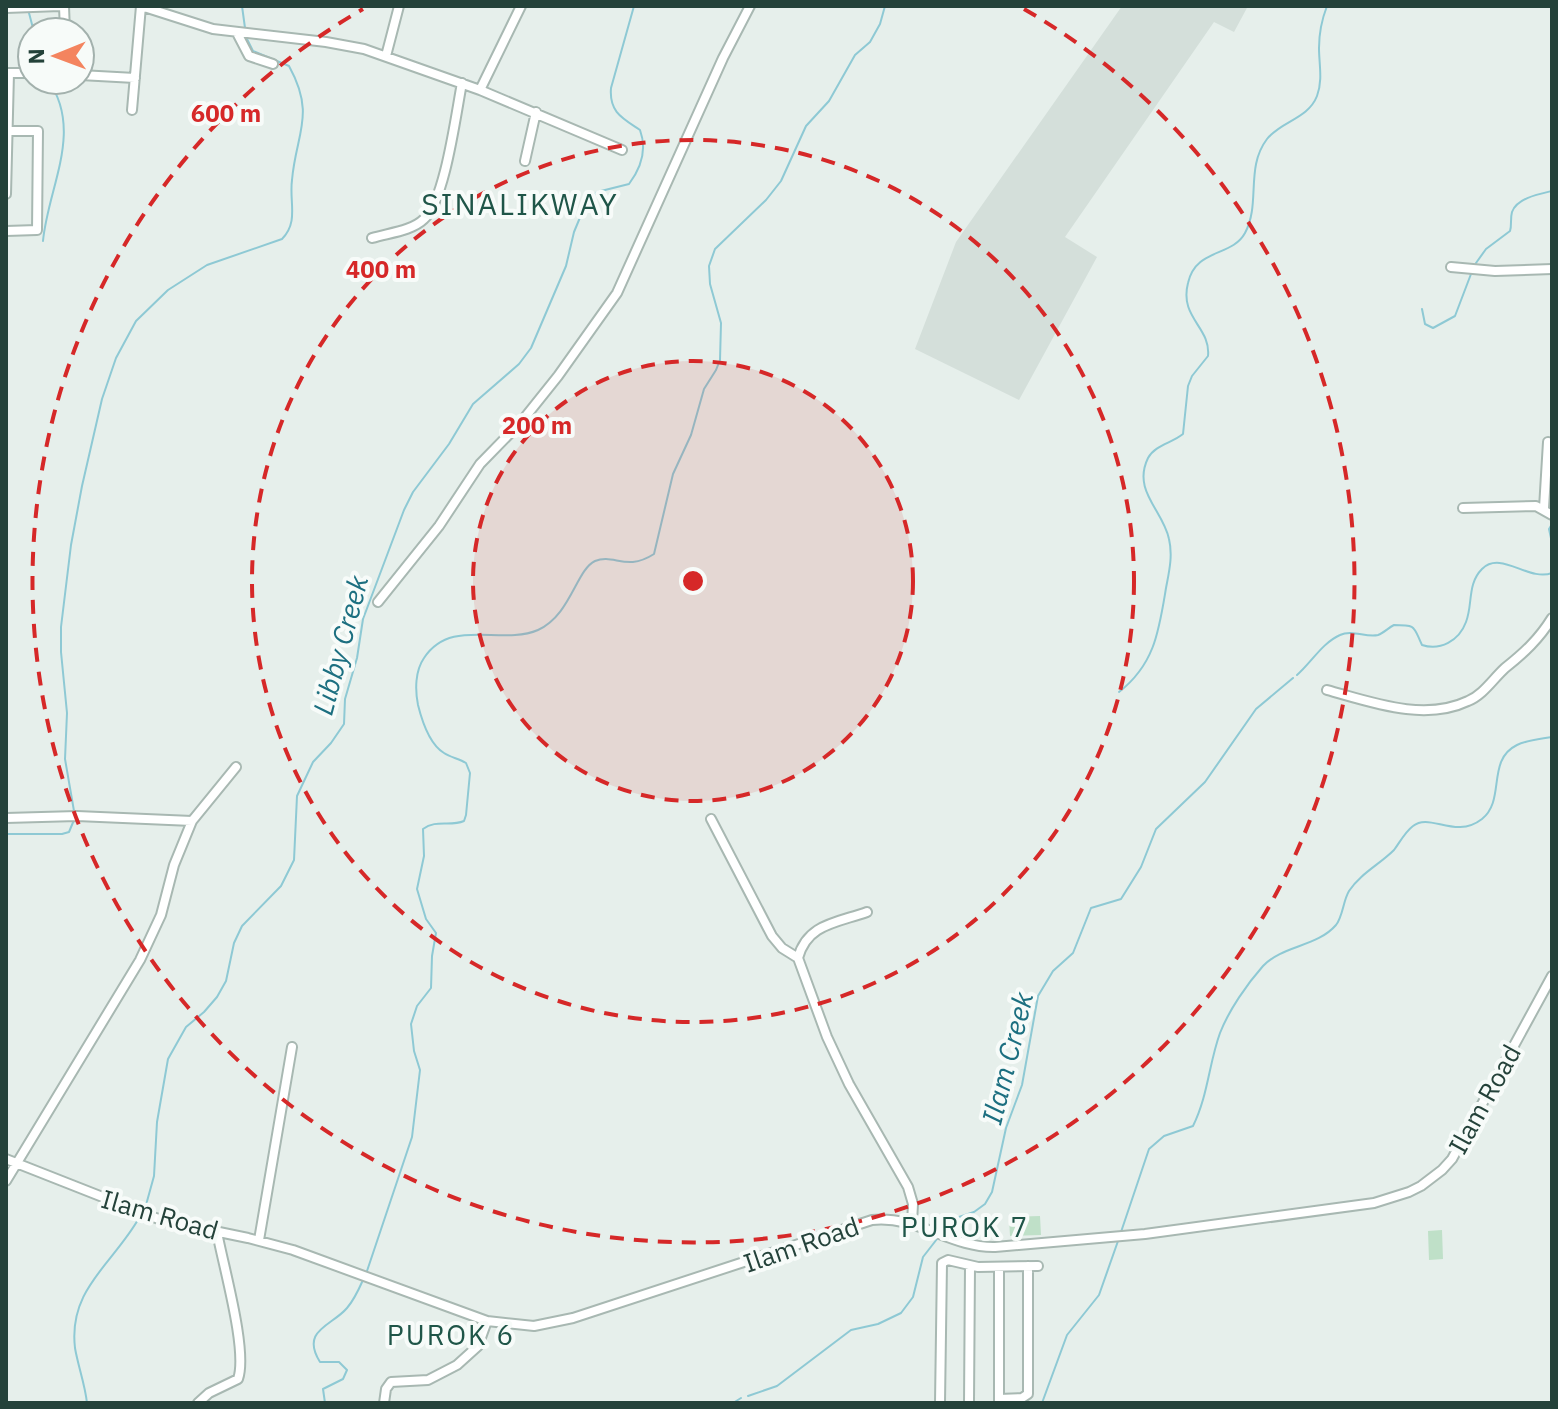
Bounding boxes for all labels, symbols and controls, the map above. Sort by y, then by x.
north arrow [16,16,96,96]
text: N [21,48,50,65]
text: 600 m [191,97,261,129]
district label: SINALIKWAY [421,184,619,223]
text: 400 m [346,253,416,285]
text: 200 m [502,409,572,441]
centre of rings [679,567,707,595]
water label: Libby Creek [304,571,376,719]
water label: Ilam Creek [973,988,1041,1128]
street label: Ilam Road [1440,1038,1528,1160]
street label: Ilam Road [98,1181,222,1247]
street label: Ilam Road [739,1208,863,1280]
district label: PUROK 7 [901,1208,1029,1245]
district label: PUROK 6 [387,1316,515,1353]

